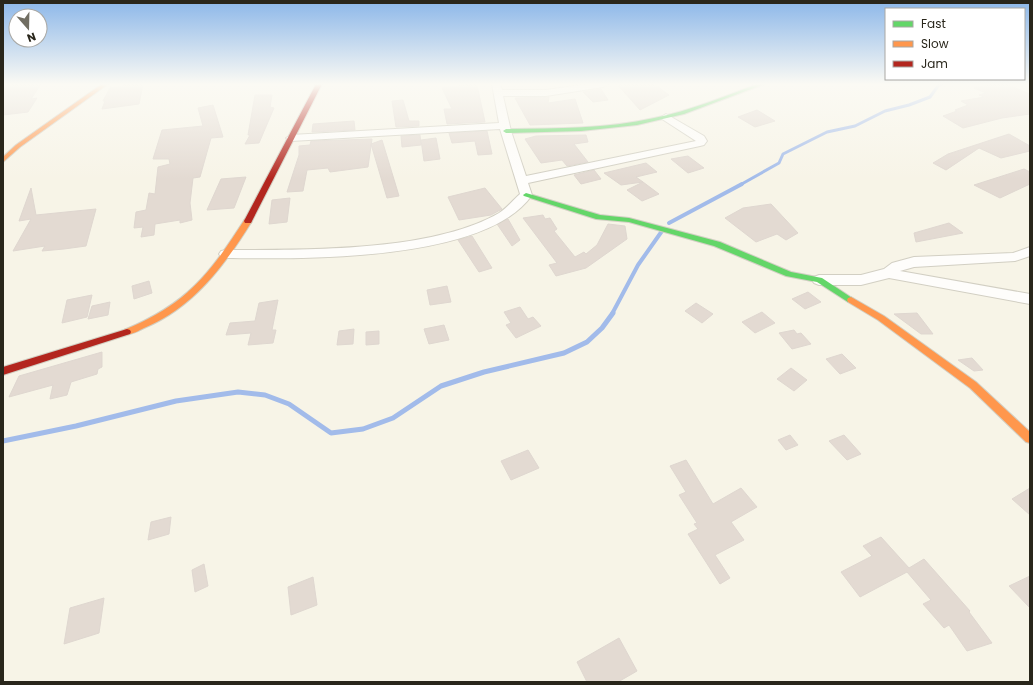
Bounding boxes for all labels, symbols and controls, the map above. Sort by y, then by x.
north arrow [8,8,48,48]
legend [885,8,1025,80]
text: Fast [921,15,946,32]
text: N [25,28,38,46]
text: Slow [921,35,949,52]
text: Jam [921,55,948,72]

